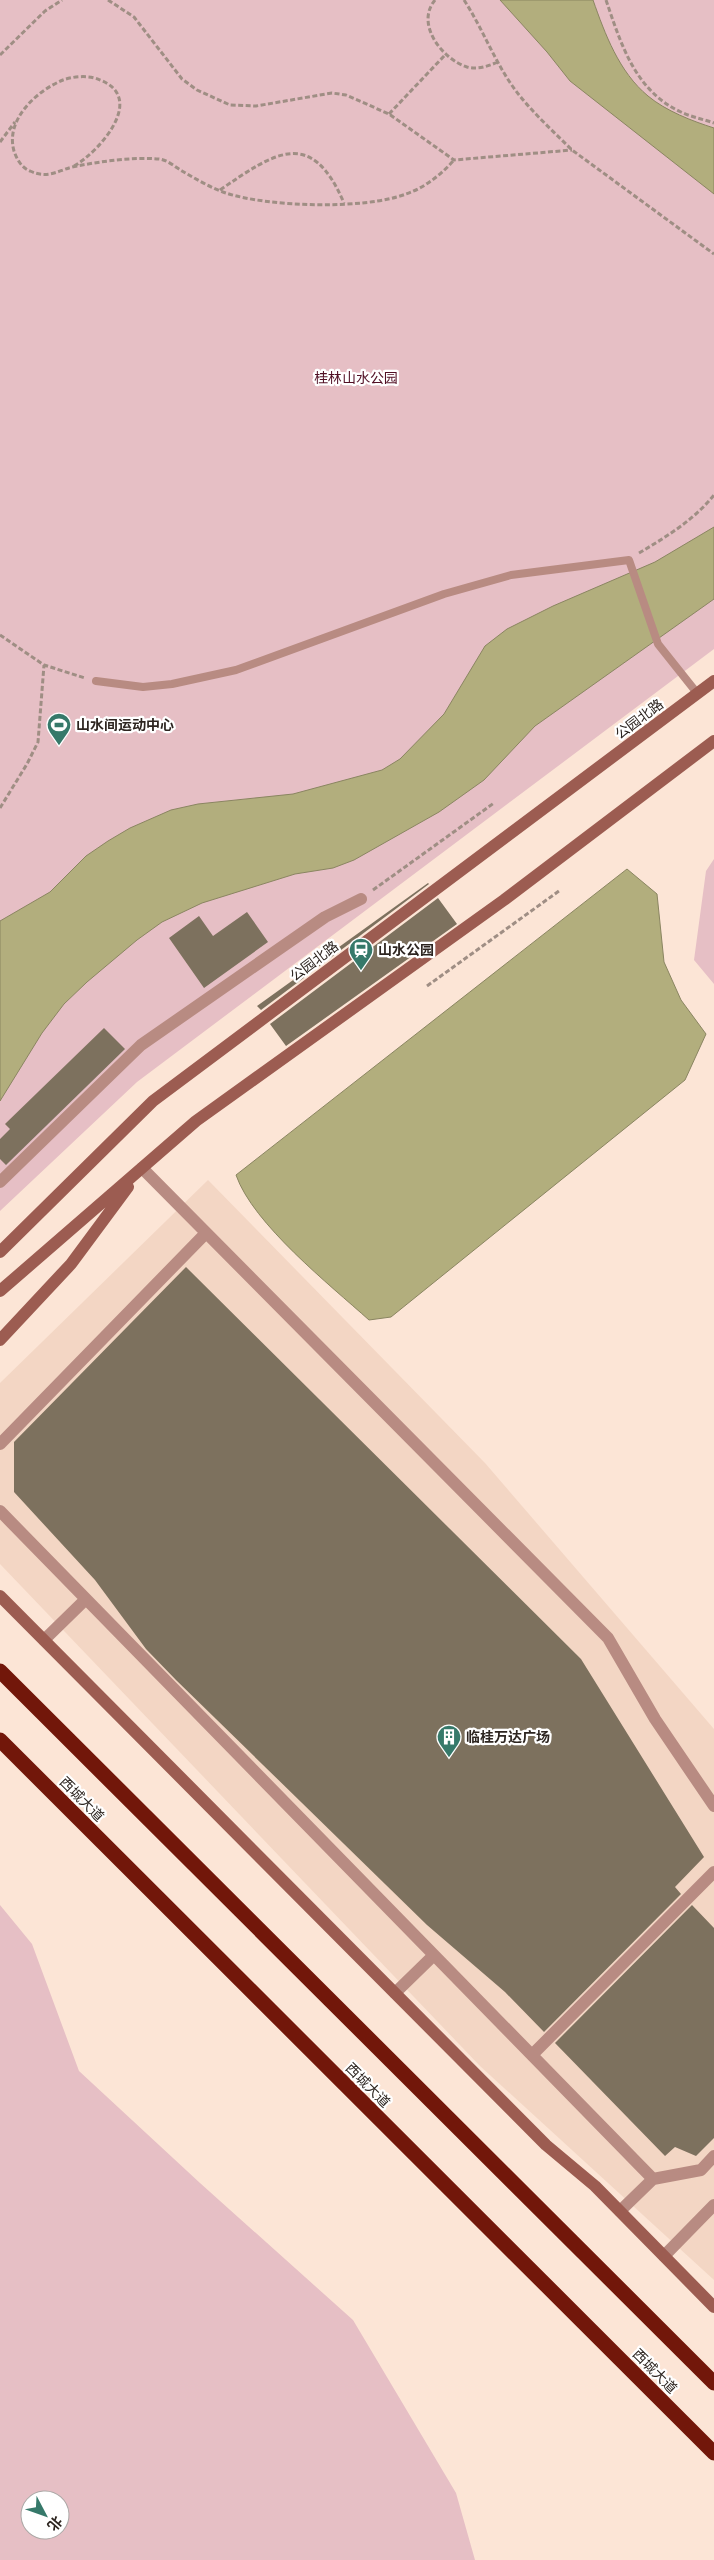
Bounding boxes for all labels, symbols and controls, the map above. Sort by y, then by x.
park label: 桂林山水公园 [314,369,398,387]
street label: 公园北路 [611,695,667,743]
sports icon: 山水间运动中心 [46,712,72,746]
place label: 山水间运动中心 [76,716,174,734]
street label: 公园北路 [286,937,342,985]
station icon: 山水公园 [348,937,374,971]
place label: 山水公园 [378,941,434,959]
building icon: 临桂万达广场 [436,1724,462,1758]
place label: 临桂万达广场 [466,1728,550,1746]
street label: 西城大道 [56,1773,108,1825]
street label: 西城大道 [342,2059,394,2111]
street label: 西城大道 [629,2345,681,2397]
north arrow [20,2490,70,2540]
text: 北 [43,2512,66,2535]

